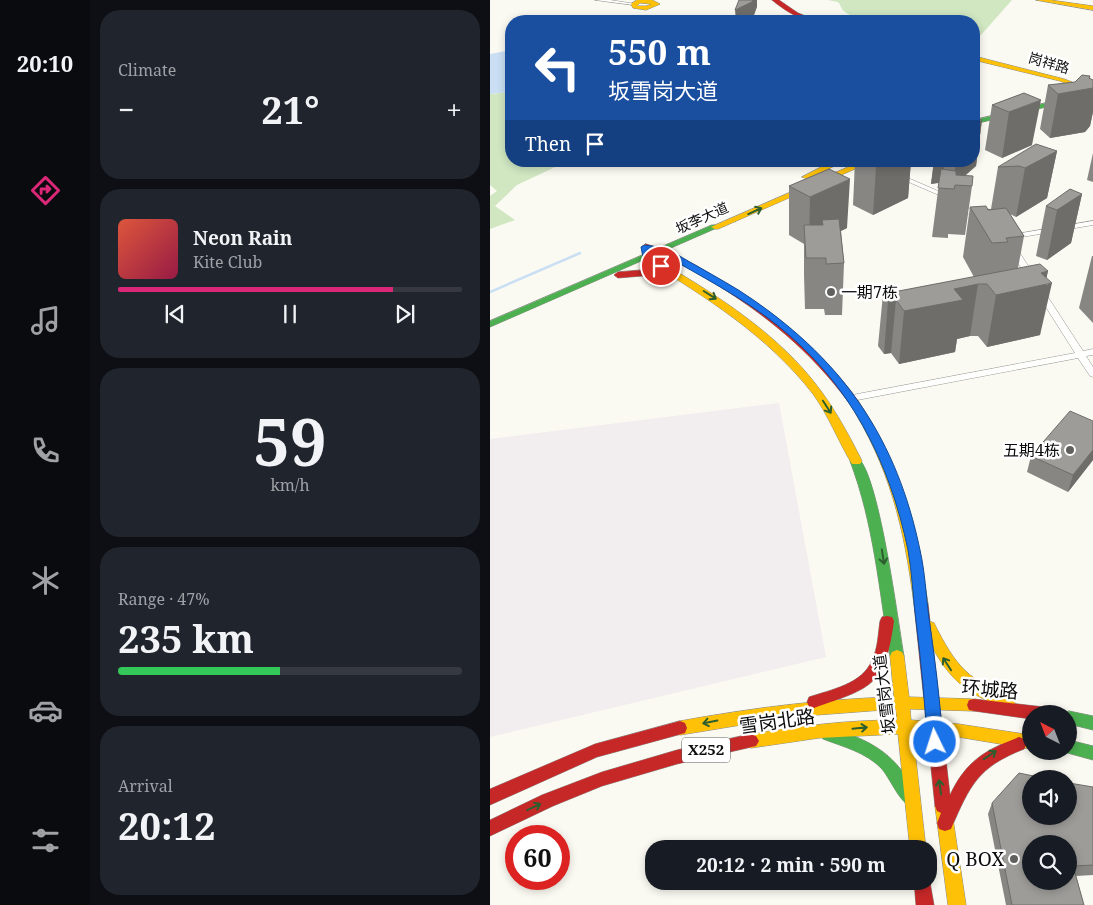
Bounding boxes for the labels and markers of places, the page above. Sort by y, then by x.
pin [640,245,682,287]
place label: 一期7栋 [841,281,898,303]
marker: 一期7栋 [825,286,837,298]
place label: 五期4栋 [1003,439,1060,461]
marker: 五期4栋 [1064,444,1076,456]
place label: Q BOX [946,846,1004,872]
marker: Q BOX [1008,853,1020,865]

